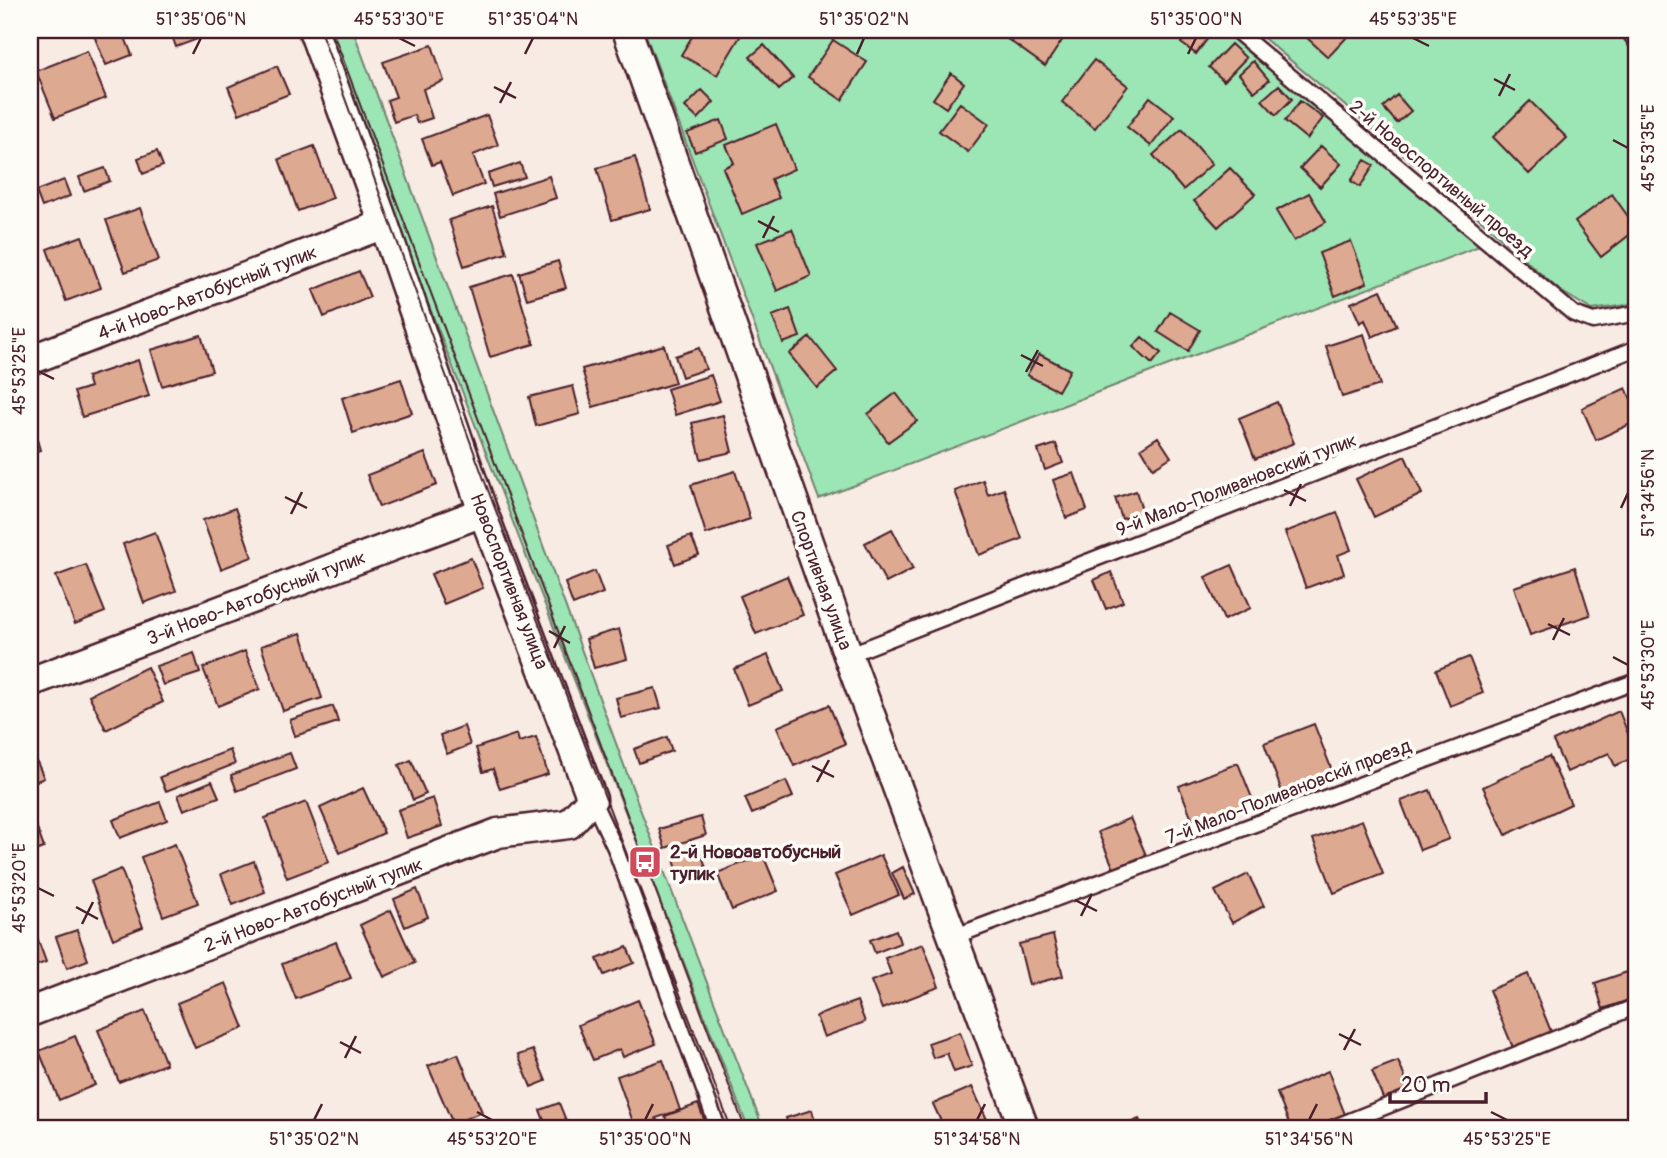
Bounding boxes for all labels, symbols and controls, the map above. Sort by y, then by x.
text: 51°35'06"N [156,8,246,31]
text: 45°53'30"E [354,8,444,31]
text: 51°35'04"N [488,8,578,31]
text: 51°35'02"N [819,8,909,31]
text: 51°35'00"N [1150,8,1242,31]
text: 45°53'35"E [1369,8,1457,31]
street label: 2-й Новоспортивный проезд [1344,95,1539,263]
text: 45°53'35"E [1637,104,1660,192]
street label: 4-й Ново-Автобусный тупик [94,240,321,346]
text: 45°53'25"E [8,327,31,415]
street label: 9-й Мало-Поливановский тупик [1113,428,1360,542]
text: 51°34'56"N [1637,449,1660,537]
street label: Новоспортивная улица [464,490,554,673]
street label: Спортивная улица [785,507,857,653]
street label: 3-й Ново-Автобусный тупик [144,545,369,651]
text: 45°53'30"E [1637,620,1660,710]
street label: 7-й Мало-Поливановскй проезд [1162,734,1415,850]
place label: 2-й Новоавтобусный тупик [670,840,841,886]
text: 45°53'20"E [8,843,31,933]
bus stop icon: 2-й Новоавтобусный тупик [626,843,664,881]
street label: 2-й Ново-Автобусный тупик [201,852,426,958]
scale bar [1390,1060,1487,1104]
text: 20 m [1401,1072,1450,1099]
text: 51°35'02"N [269,1128,359,1151]
text: 45°53'20"E [447,1128,537,1151]
text: 51°35'00"N [599,1128,691,1151]
text: 51°34'58"N [933,1128,1021,1151]
text: 51°34'56"N [1265,1128,1353,1151]
text: 45°53'25"E [1463,1128,1551,1151]

